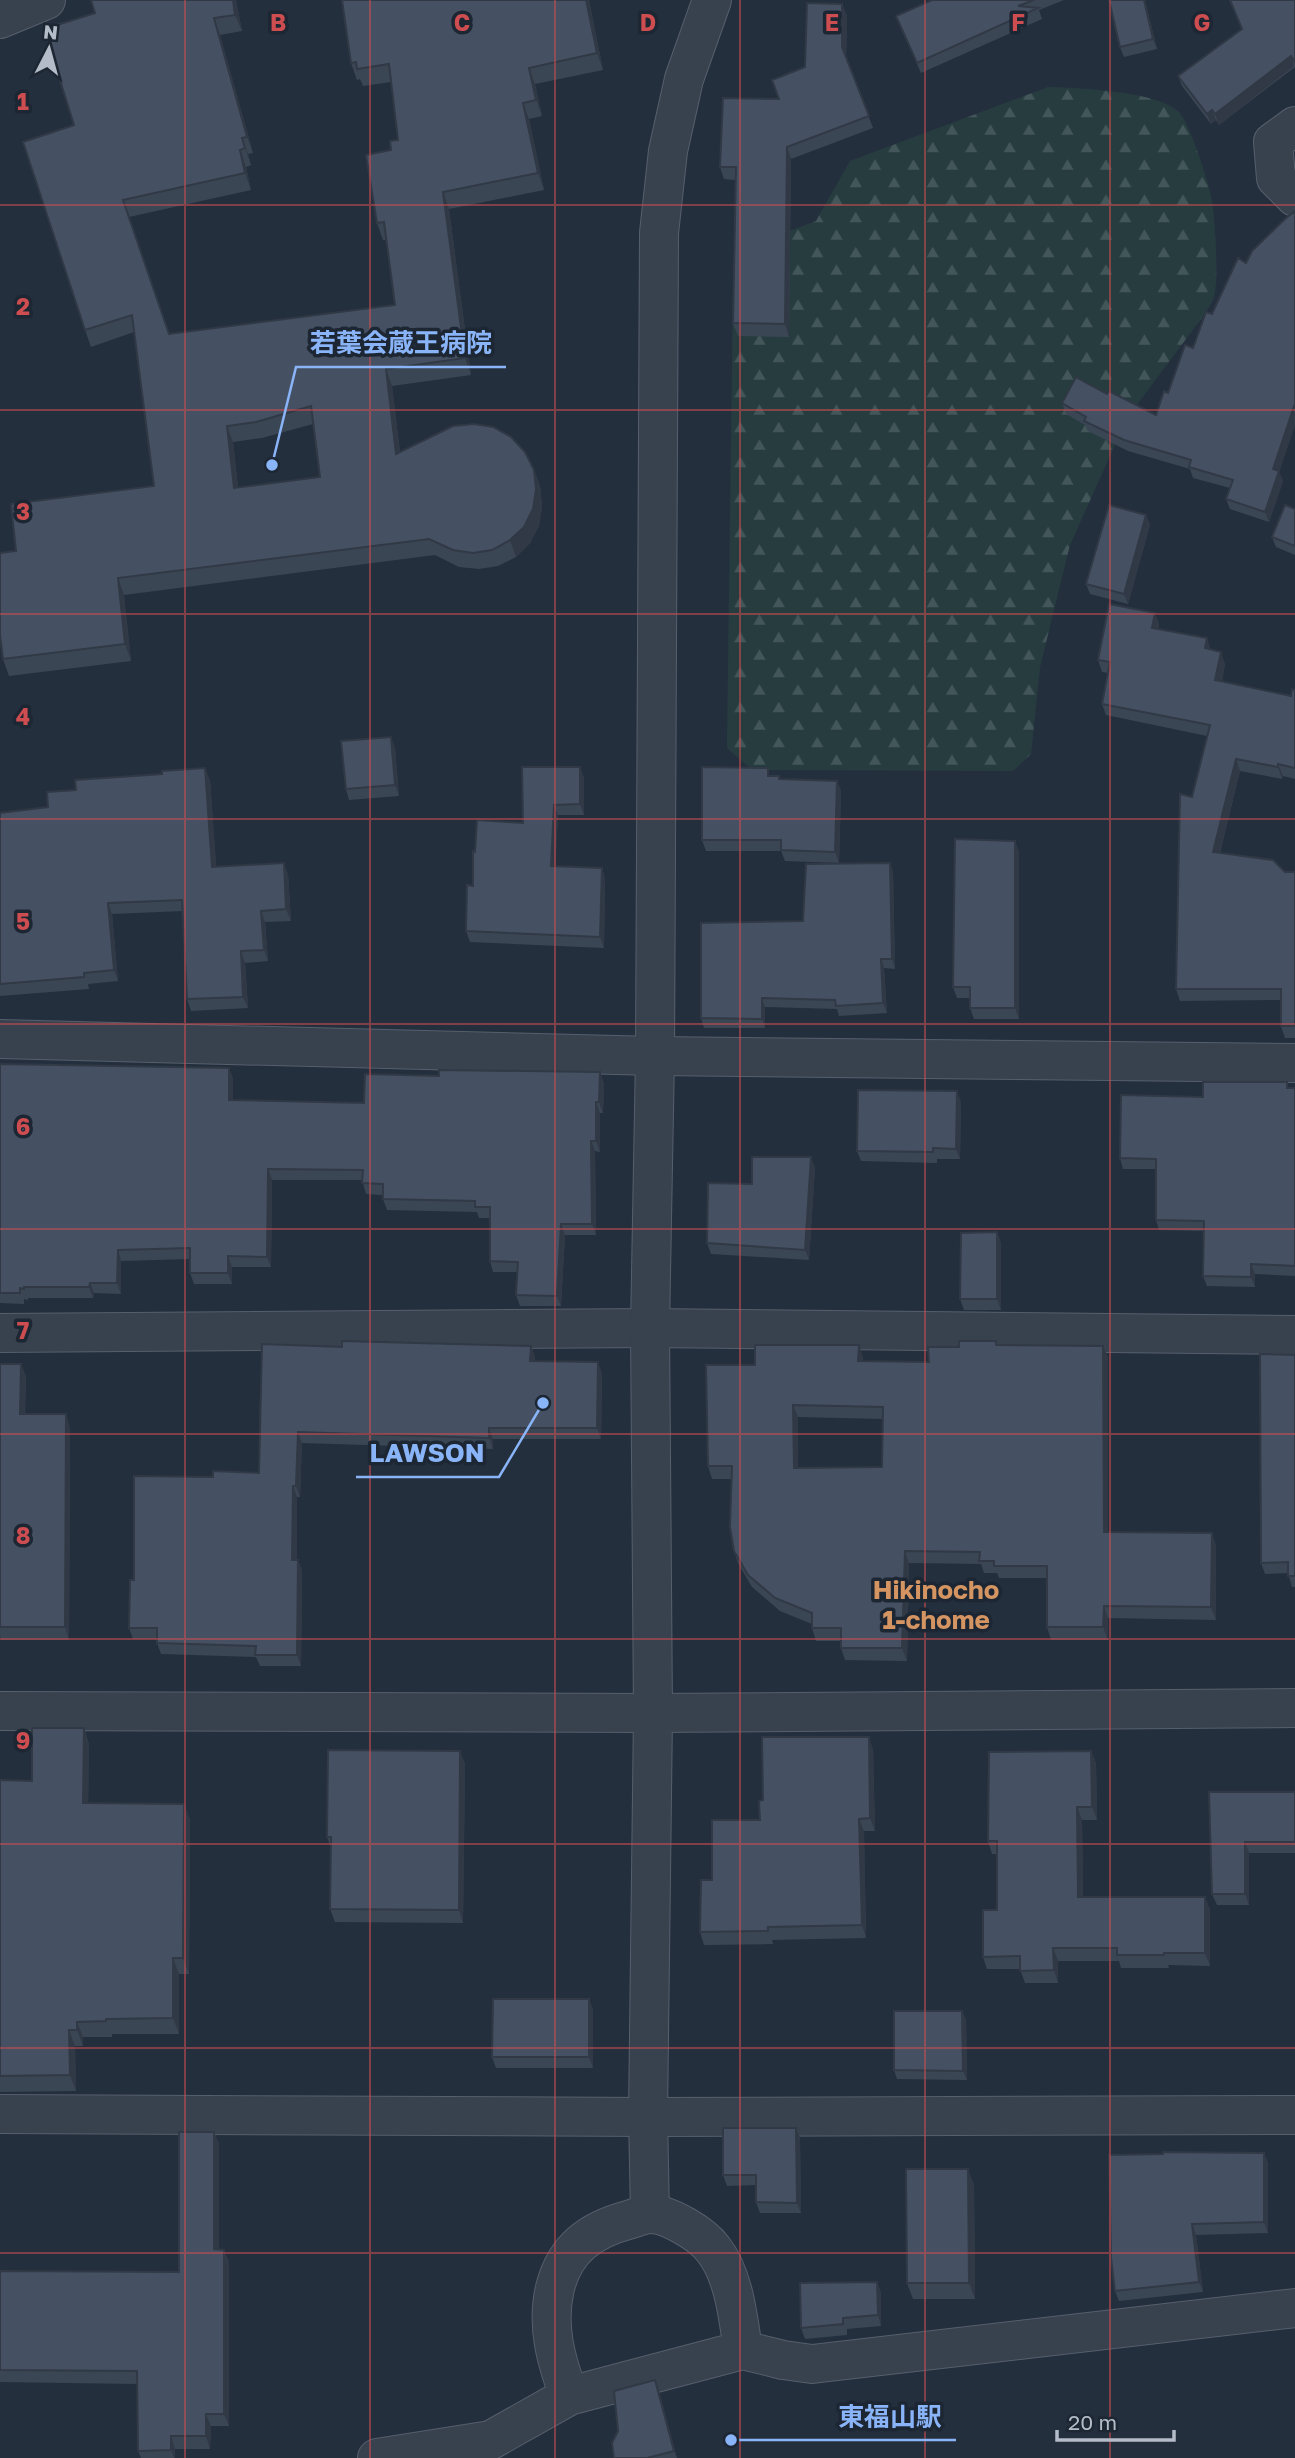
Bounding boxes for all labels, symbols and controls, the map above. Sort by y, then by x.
text: B [270,8,286,36]
text: C [454,8,470,36]
text: D [640,8,656,36]
text: E [825,8,839,36]
text: F [1011,8,1025,36]
text: G [1194,8,1210,36]
north arrow [14,14,84,84]
text: N [42,19,59,44]
text: 1 [17,87,29,115]
text: 2 [16,292,30,320]
callout: 若葉会蔵王病院 [296,320,506,367]
text: 若葉会蔵王病院 [310,327,492,358]
text: 3 [16,497,30,525]
text: 4 [16,702,30,730]
text: 5 [16,907,30,935]
text: 6 [16,1112,30,1140]
text: 7 [17,1316,29,1344]
callout: LAWSON [356,1430,499,1477]
text: LAWSON [369,1437,485,1468]
text: 8 [16,1521,30,1549]
district label: Hikinocho 1-chome [873,1574,999,1635]
text: 9 [16,1726,30,1754]
callout: 東福山駅 [824,2393,956,2440]
scale bar [1057,2398,1174,2442]
text: 東福山駅 [838,2401,942,2432]
text: 20 m [1068,2409,1117,2435]

